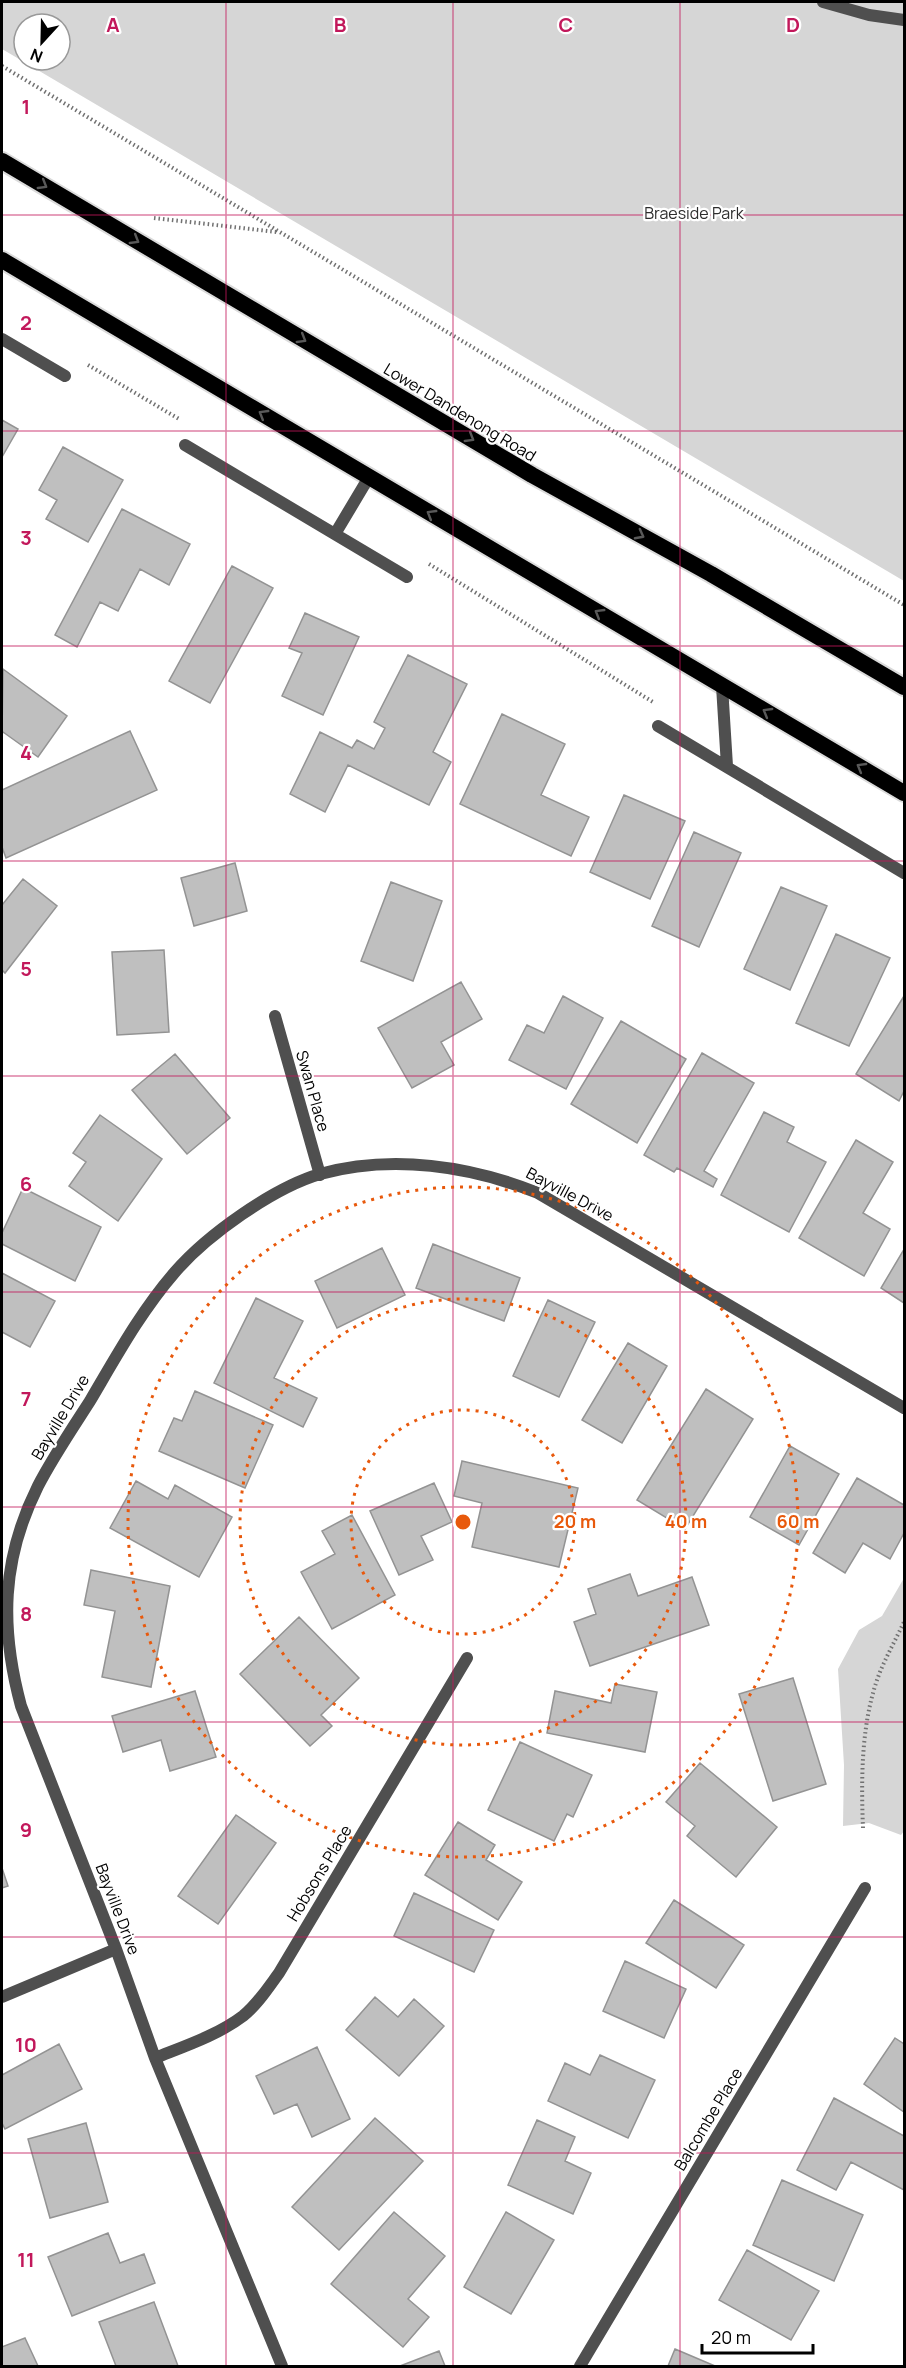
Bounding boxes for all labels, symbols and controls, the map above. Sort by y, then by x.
text: A [106,11,120,38]
text: B [334,11,347,38]
text: C [559,11,573,38]
text: D [786,11,800,38]
north arrow [12,12,72,72]
text: N [27,44,46,68]
text: 1 [22,93,30,120]
one-way arrow [37,178,47,190]
park label: Braeside Park [644,202,745,224]
one-way arrow [129,232,139,244]
text: 2 [20,309,32,336]
one-way arrow [296,332,306,344]
street label: Lower Dandenong Road [380,358,540,466]
one-way arrow [259,410,269,422]
one-way arrow [464,431,474,443]
one-way arrow [427,509,437,521]
text: 3 [20,524,32,551]
one-way arrow [633,528,644,539]
one-way arrow [595,609,605,621]
one-way arrow [763,708,773,720]
text: 4 [20,739,32,766]
one-way arrow [857,763,867,774]
text: 5 [20,955,32,982]
street label: Swan Place [291,1048,335,1134]
street label: Bayville Drive [522,1162,618,1226]
text: 6 [20,1170,32,1197]
street label: Bayville Drive [26,1370,94,1464]
text: 7 [21,1385,31,1412]
text: 20 m [554,1509,596,1533]
text: 40 m [665,1509,707,1533]
text: 60 m [777,1509,819,1533]
centre of rings [453,1512,473,1532]
text: 8 [20,1600,32,1627]
text: 9 [20,1816,32,1843]
street label: Hobsons Place [281,1821,357,1925]
street label: Bayville Drive [91,1860,145,1958]
text: 10 [15,2031,37,2058]
street label: Balcombe Place [669,2063,747,2175]
text: 11 [17,2246,35,2273]
scale bar [702,2317,813,2355]
text: 20 m [711,2325,751,2349]

